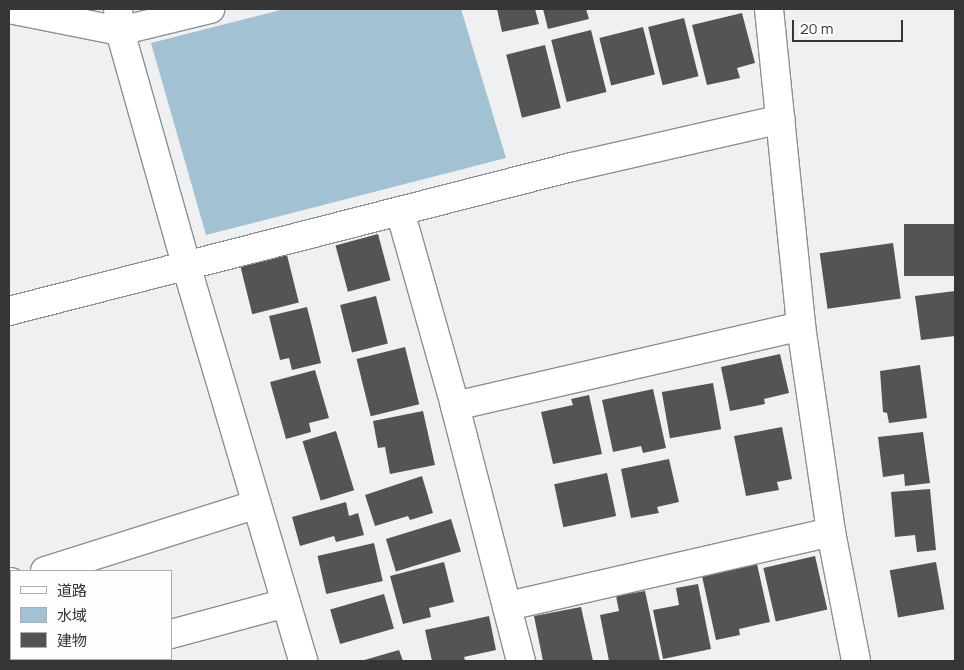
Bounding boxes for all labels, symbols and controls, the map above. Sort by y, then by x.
scale bar [794,10,905,42]
text: 20 m [800,18,833,39]
legend [10,570,172,660]
text: 道路 [57,580,87,601]
text: 水域 [57,605,87,626]
text: 建物 [57,630,87,651]

